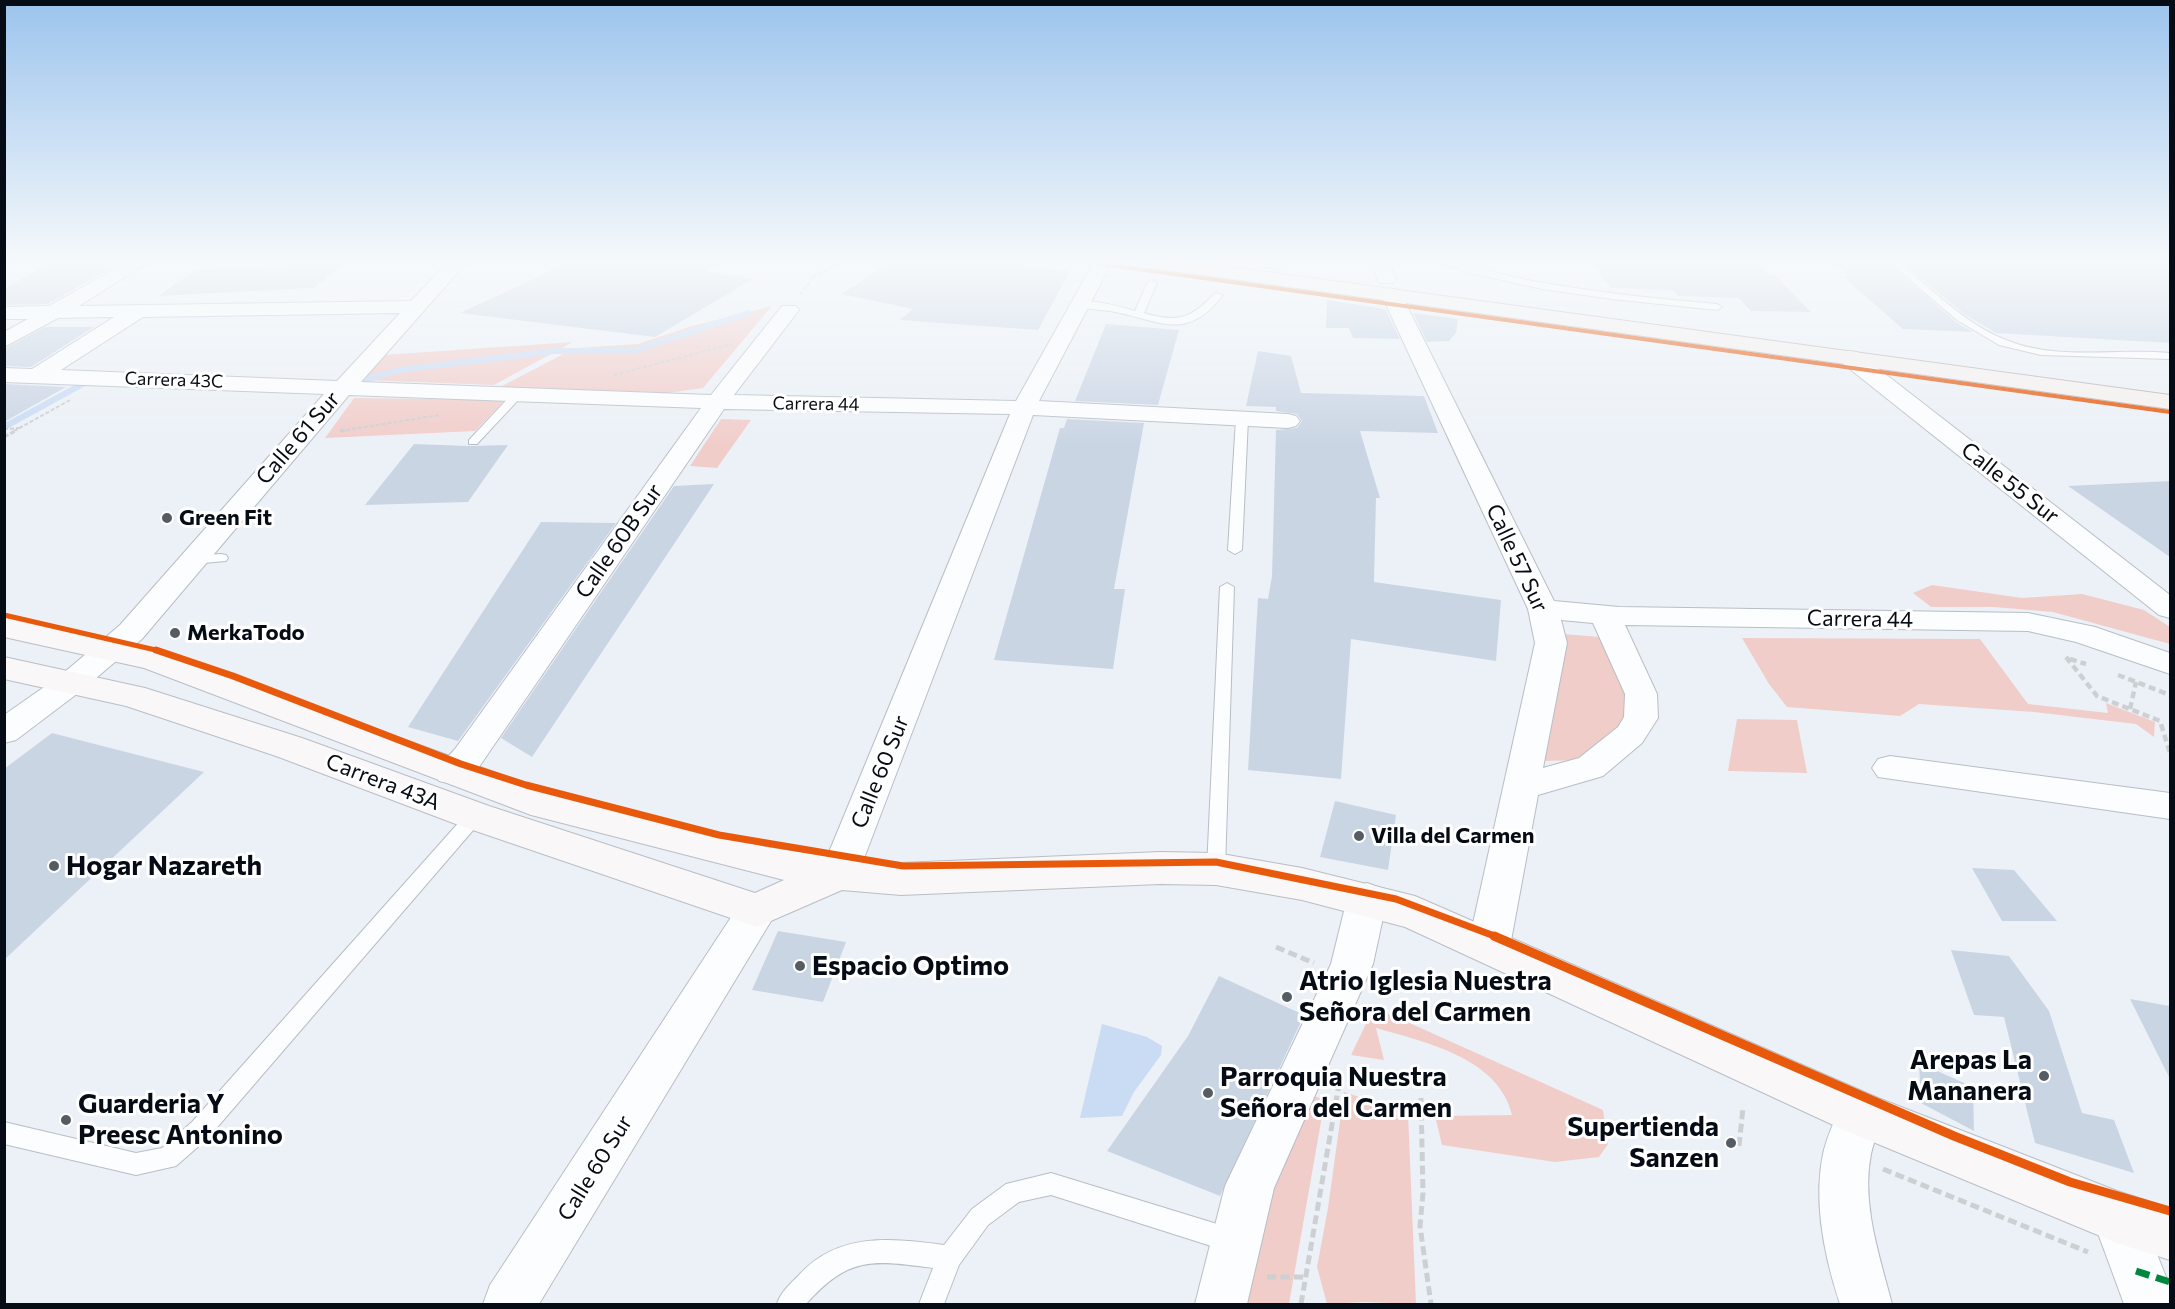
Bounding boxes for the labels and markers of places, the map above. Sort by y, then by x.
place label: Green Fit [179,505,272,531]
marker: Green Fit [160,511,174,525]
place label: MerkaTodo [187,620,305,646]
marker: MerkaTodo [168,626,182,640]
place label: Villa del Carmen [1371,823,1534,849]
marker: Villa del Carmen [1352,829,1366,843]
place label: Hogar Nazareth [66,850,262,882]
marker: Hogar Nazareth [47,859,61,873]
place label: Espacio Optimo [812,950,1009,982]
marker: Espacio Optimo [793,959,807,973]
place label: Atrio Iglesia Nuestra Señora del Carmen [1299,965,1552,1028]
marker: Atrio Iglesia Nuestra Señora del Carmen [1280,990,1294,1004]
place label: Arepas La Mananera [1907,1044,2032,1107]
place label: Parroquia Nuestra Señora del Carmen [1220,1061,1452,1124]
marker: Arepas La Mananera [2037,1069,2051,1083]
marker: Parroquia Nuestra Señora del Carmen [1201,1086,1215,1100]
place label: Guarderia Y Preesc Antonino [78,1088,283,1151]
place label: Supertienda Sanzen [1567,1111,1719,1174]
marker: Guarderia Y Preesc Antonino [59,1113,73,1127]
marker: Supertienda Sanzen [1724,1136,1738,1150]

